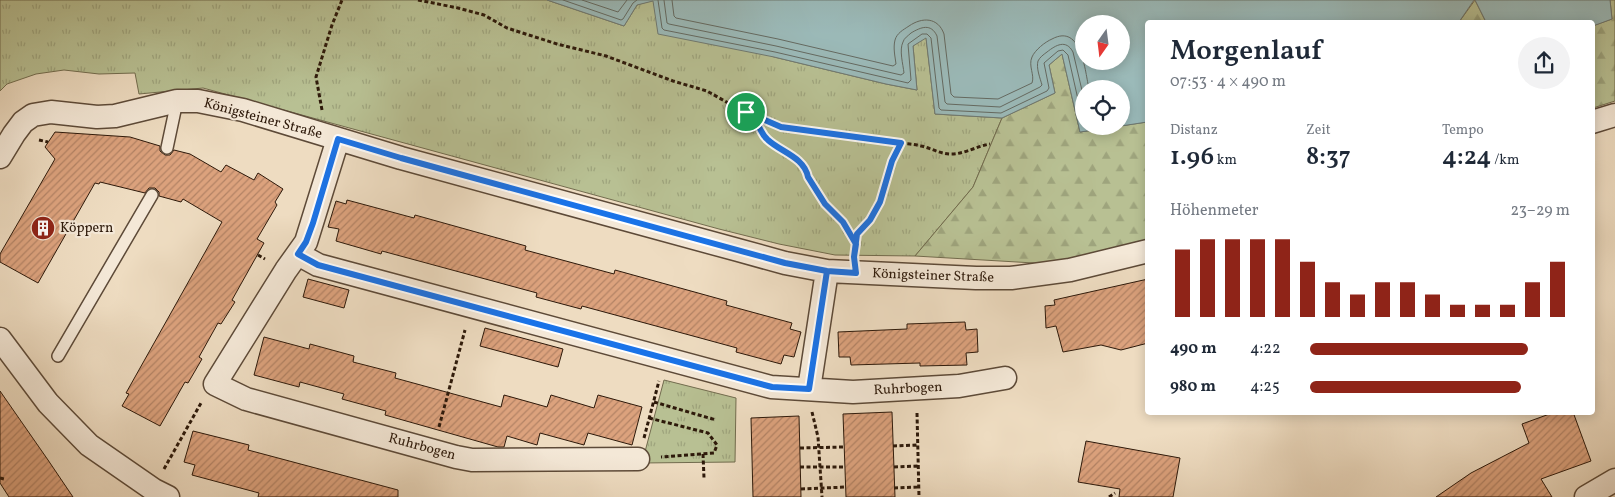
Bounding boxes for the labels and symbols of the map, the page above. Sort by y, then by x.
north arrow [1075,15,1130,70]
pin [725,91,767,133]
street label: Königsteiner Straße [202,94,325,144]
building icon: Köppern [30,215,56,241]
place label: Köppern [60,219,113,238]
street label: Königsteiner Straße [872,264,995,288]
street label: Ruhrbogen [873,378,943,400]
street label: Ruhrbogen [386,429,458,465]

